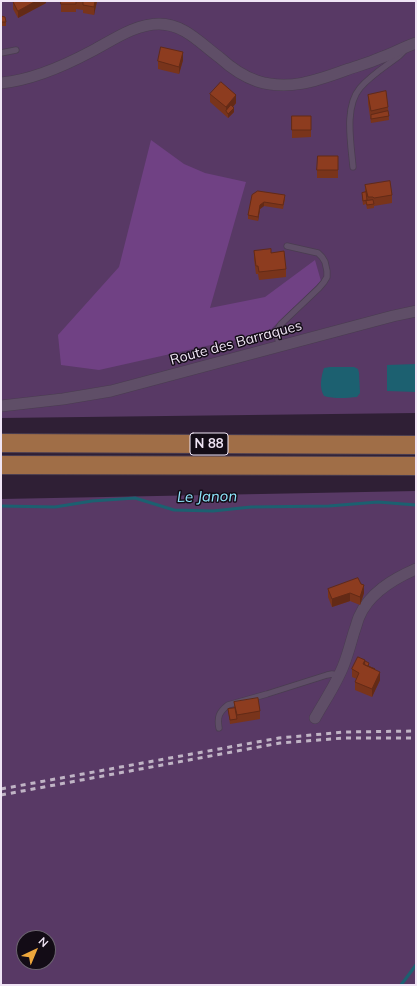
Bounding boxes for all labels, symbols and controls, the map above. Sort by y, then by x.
street label: Route des Barraques [168,317,304,369]
road number: N 88 [190,433,228,455]
water label: Le Janon [177,487,237,507]
north arrow [16,930,56,970]
text: N [36,934,51,950]

